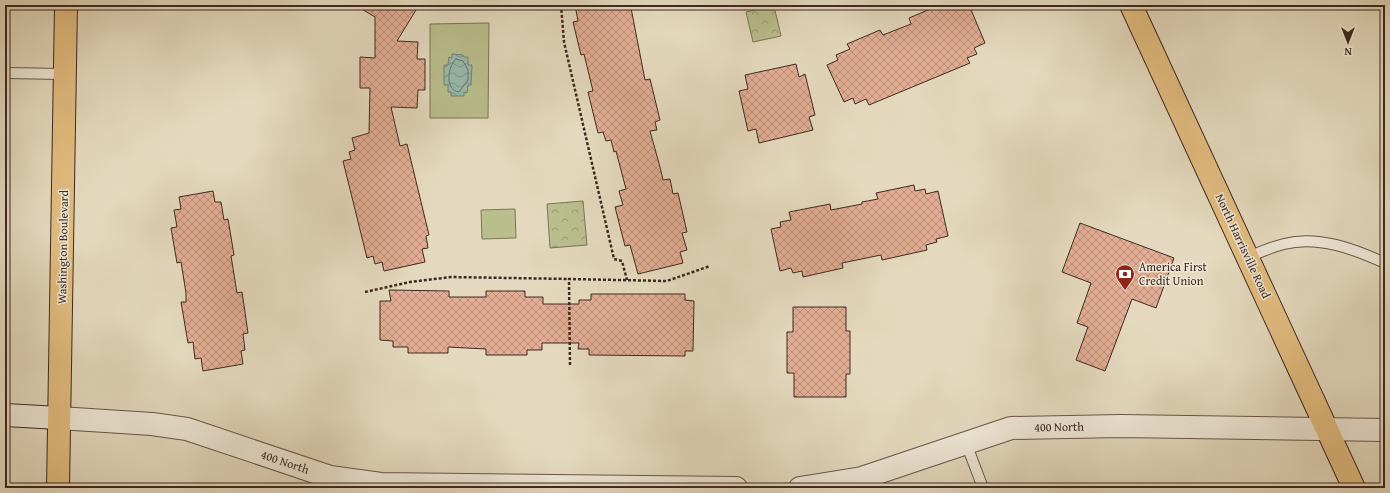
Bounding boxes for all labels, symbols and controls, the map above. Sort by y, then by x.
north arrow [1328,22,1368,62]
text: N [1344,44,1352,60]
street label: Washington Boulevard [53,189,72,304]
street label: North Harrisville Road [1212,191,1275,301]
place label: America First Credit Union [1139,258,1208,289]
bank icon: America First Credit Union [1114,263,1136,291]
street label: 400 North [1034,418,1084,435]
street label: 400 North [259,445,312,478]

